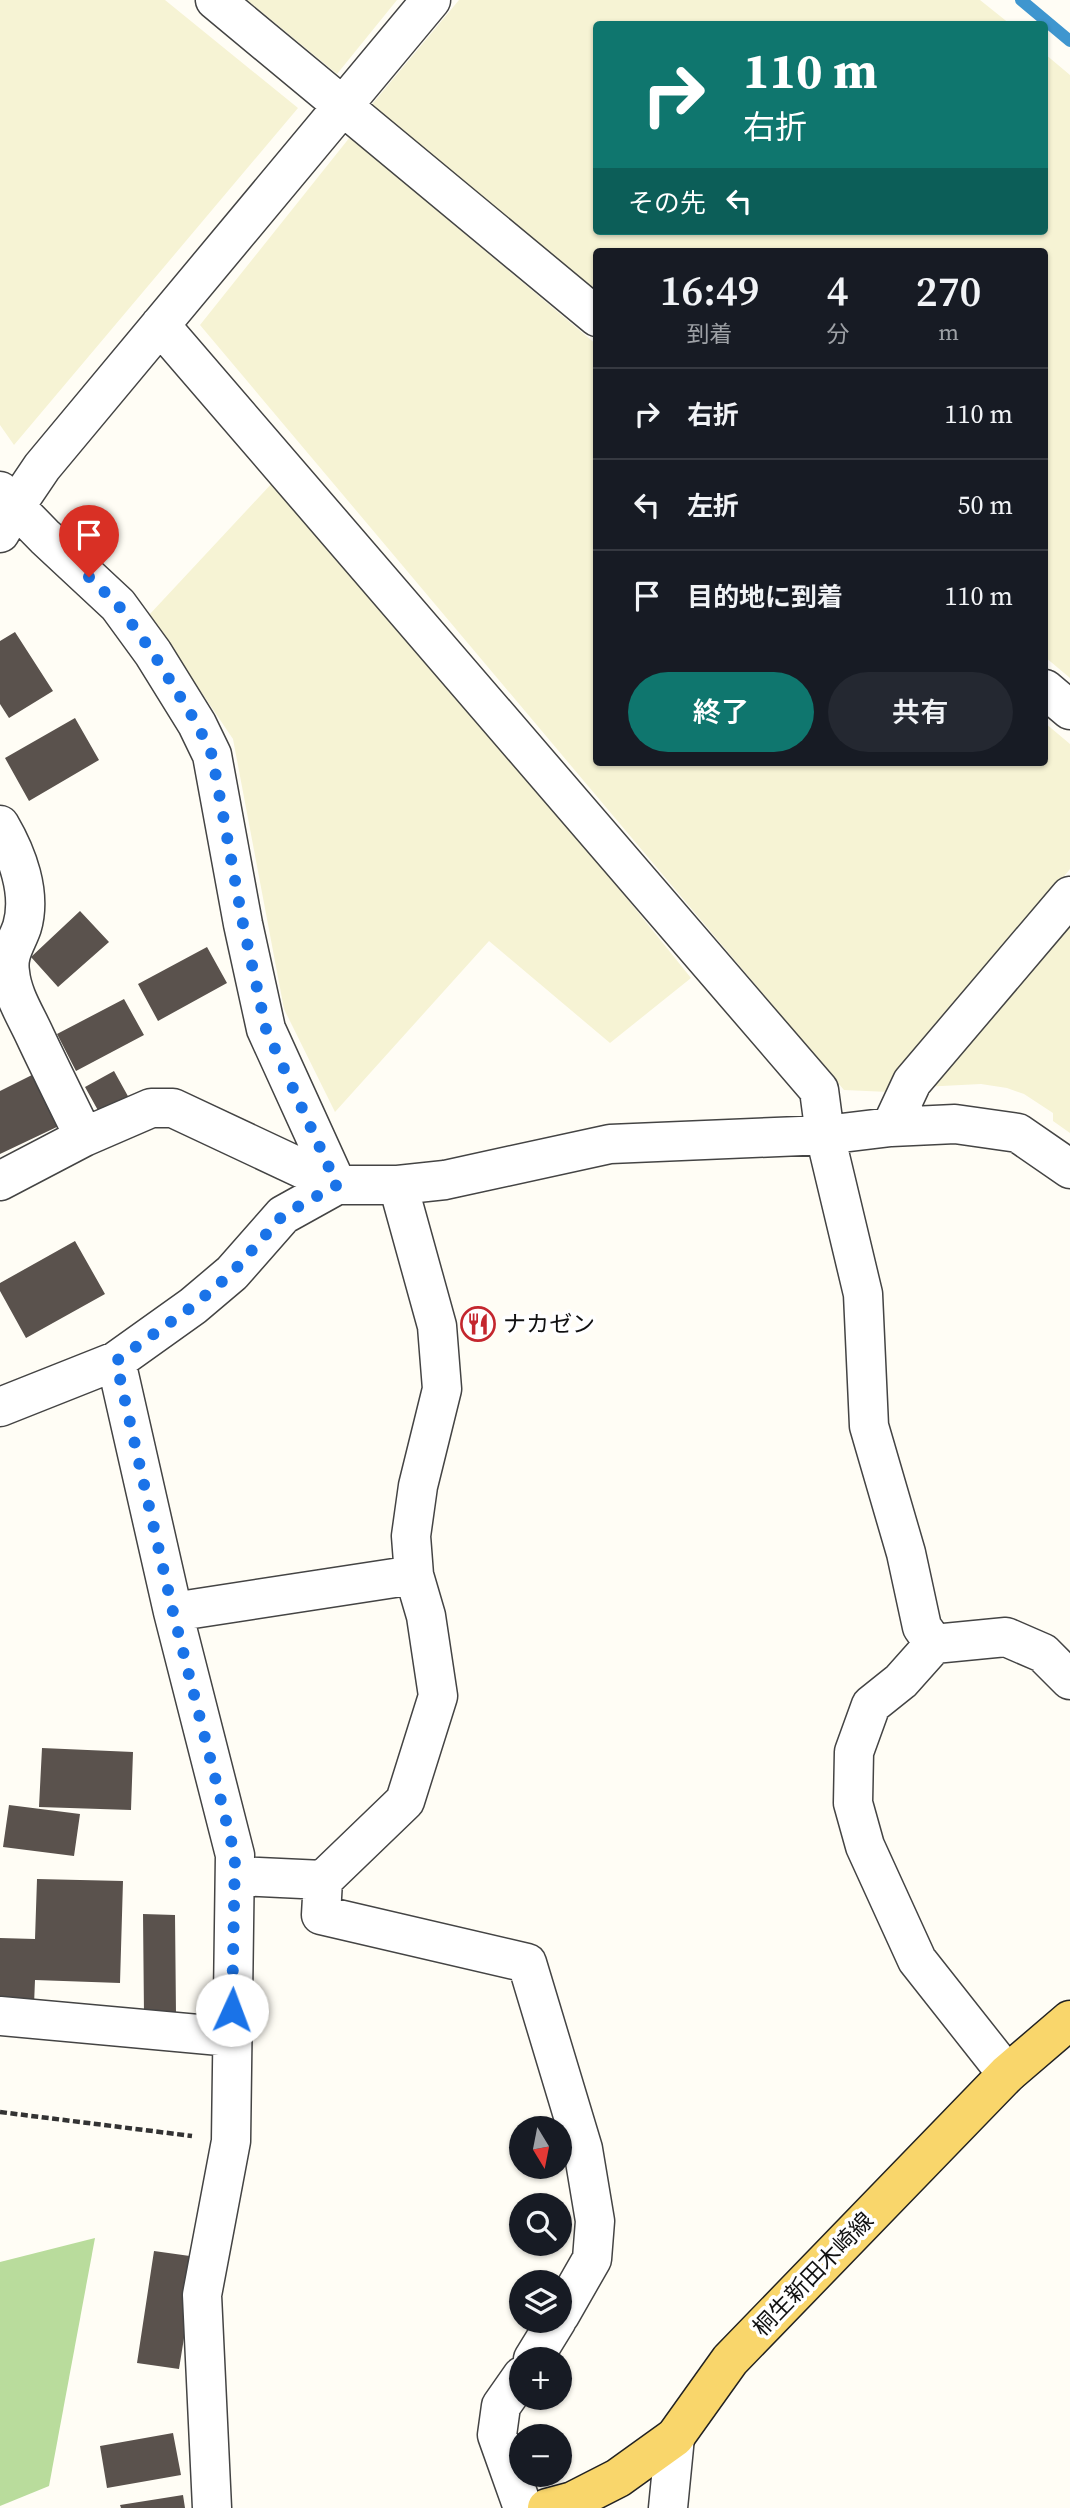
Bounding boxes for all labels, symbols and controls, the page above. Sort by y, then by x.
text: 110 m [743,37,878,104]
icon: right [628,49,719,140]
text: 右折 [743,105,807,149]
icon: left [720,182,758,220]
text: その先 [628,185,706,221]
text: 16:49 [660,261,760,319]
text: 4 [827,261,849,319]
text: 270 [916,262,981,320]
text: m [938,316,959,348]
text: 到着 [687,318,733,350]
text: 分 [826,318,849,350]
icon: right [628,395,666,433]
text: 110 m [945,396,1013,432]
text: 右折 [687,397,739,433]
icon: left [628,486,666,524]
text: 50 m [958,487,1013,523]
text: 左折 [687,488,739,524]
pin [59,505,119,577]
icon: arrive [70,516,108,554]
icon: arrive [628,577,666,615]
text: 110 m [945,578,1013,614]
text: 目的地に到着 [687,579,843,615]
button: 終了 [628,672,814,752]
button: 共有 [828,672,1013,752]
restaurant icon: ナカゼン [459,1305,497,1343]
place label: ナカゼン [503,1308,595,1340]
position arrow [195,1973,269,2047]
north arrow [509,2116,572,2179]
map controls [509,2116,572,2487]
button: search [509,2193,572,2256]
street label: 桐生新田木崎線 [746,2205,880,2343]
button: layers [509,2270,572,2333]
button: + [509,2347,572,2410]
button: − [509,2424,572,2487]

